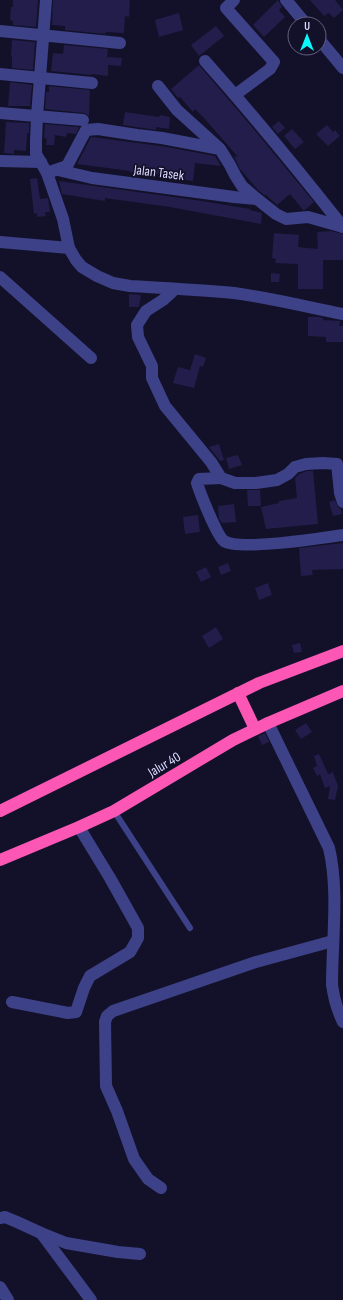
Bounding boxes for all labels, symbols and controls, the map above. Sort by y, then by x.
north arrow [287,16,327,56]
text: U [304,20,310,33]
street label: Jalan Tasek [132,161,186,184]
street label: Jalur 40 [144,748,184,781]

